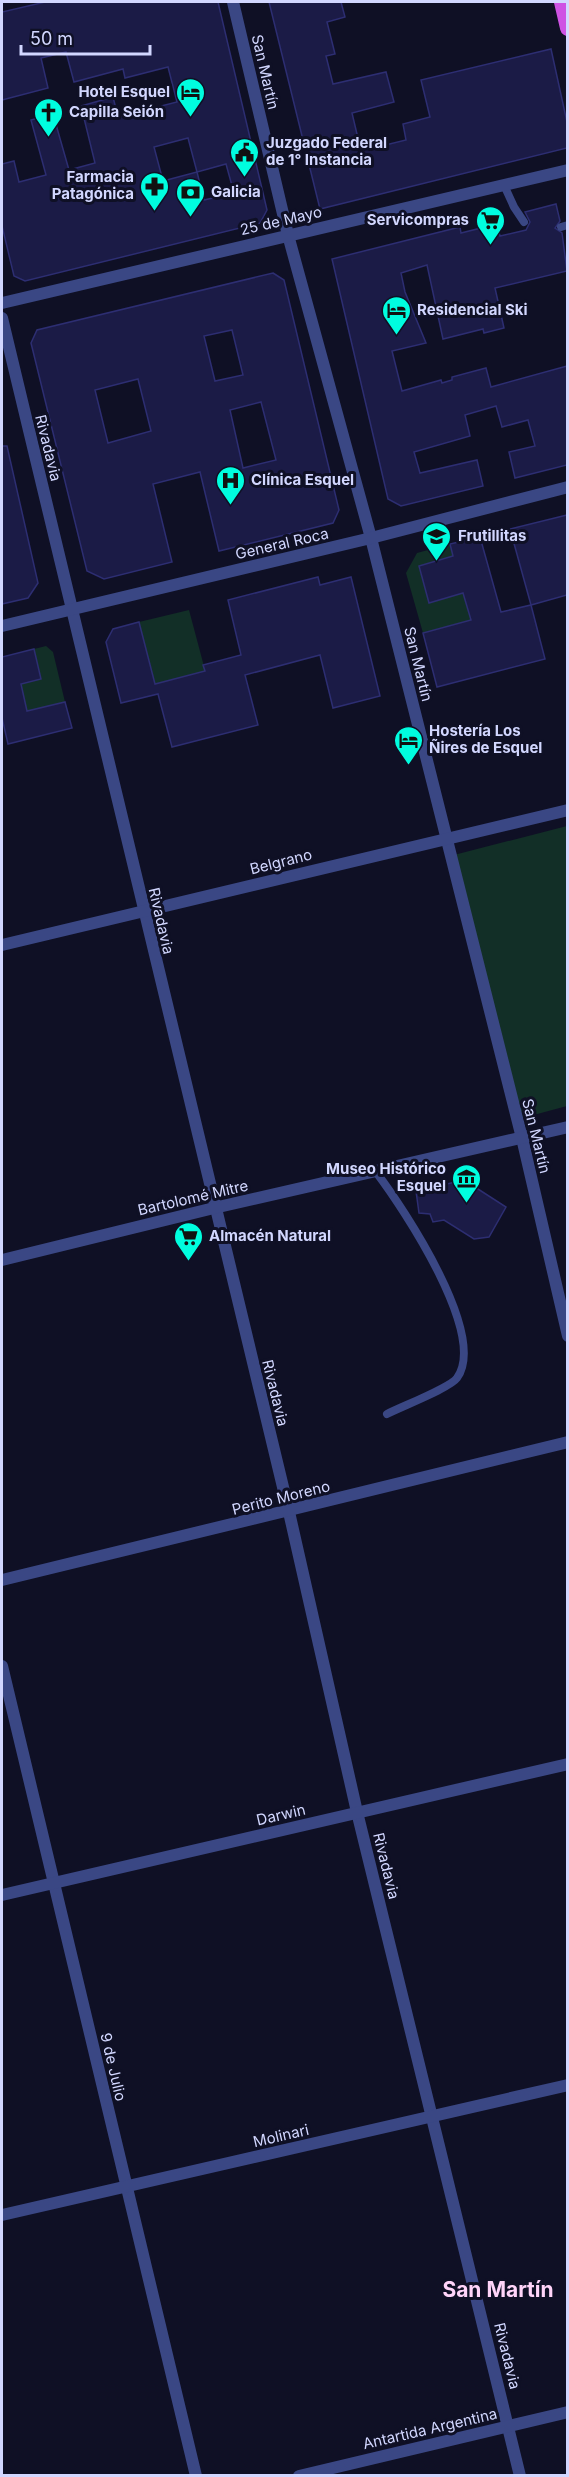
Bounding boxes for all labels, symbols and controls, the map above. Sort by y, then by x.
scale bar [21,18,150,56]
text: 50 m [30,28,73,49]
street label: San Martín [248,33,283,111]
hotel icon: Hotel Esquel [175,76,207,118]
place label: Hotel Esquel [78,82,170,101]
church icon: Capilla Seión [32,96,64,138]
place label: Capilla Seión [69,102,164,121]
place label: Juzgado Federal de 1° Instancia [266,133,387,169]
public building icon: Juzgado Federal de 1° Instancia [229,136,261,178]
place label: Farmacia Patagónica [52,167,134,203]
pharmacy icon: Farmacia Patagónica [139,170,171,212]
bank icon: Galicia [174,176,206,218]
place label: Galicia [211,182,261,201]
street label: 25 de Mayo [238,202,324,239]
supermarket icon: Servicompras [474,204,506,246]
place label: Servicompras [367,210,469,229]
hotel icon: Residencial Ski [380,294,412,336]
place label: Residencial Ski [417,300,528,319]
street label: Rivadavia [31,413,66,483]
hospital icon: Clínica Esquel [214,464,246,506]
place label: Clínica Esquel [251,470,354,489]
school or university icon: Frutillitas [421,520,453,562]
street label: General Roca [233,524,330,563]
place label: Frutillitas [458,526,526,545]
street label: San Martín [400,625,437,703]
place label: Hostería Los Ñires de Esquel [429,721,542,757]
hotel icon: Hostería Los Ñires de Esquel [392,724,424,766]
street label: Belgrano [248,845,314,878]
street label: Rivadavia [145,886,178,956]
street label: San Martín [518,1097,555,1175]
place label: Museo Histórico Esquel [326,1159,446,1195]
museum icon: Museo Histórico Esquel [451,1162,483,1204]
street label: Bartolomé Mitre [136,1176,250,1219]
supermarket icon: Almacén Natural [172,1220,204,1262]
place label: Almacén Natural [209,1226,331,1245]
street label: Rivadavia [258,1358,293,1428]
street label: Perito Moreno [230,1476,332,1519]
street label: Darwin [254,1800,307,1829]
street label: Rivadavia [369,1831,404,1901]
street label: 9 de Julio [96,2031,131,2103]
street label: Molinari [251,2120,311,2151]
district label: San Martín [442,2277,554,2302]
street label: Rivadavia [490,2321,525,2391]
street label: Antartida Argentina [361,2404,499,2453]

